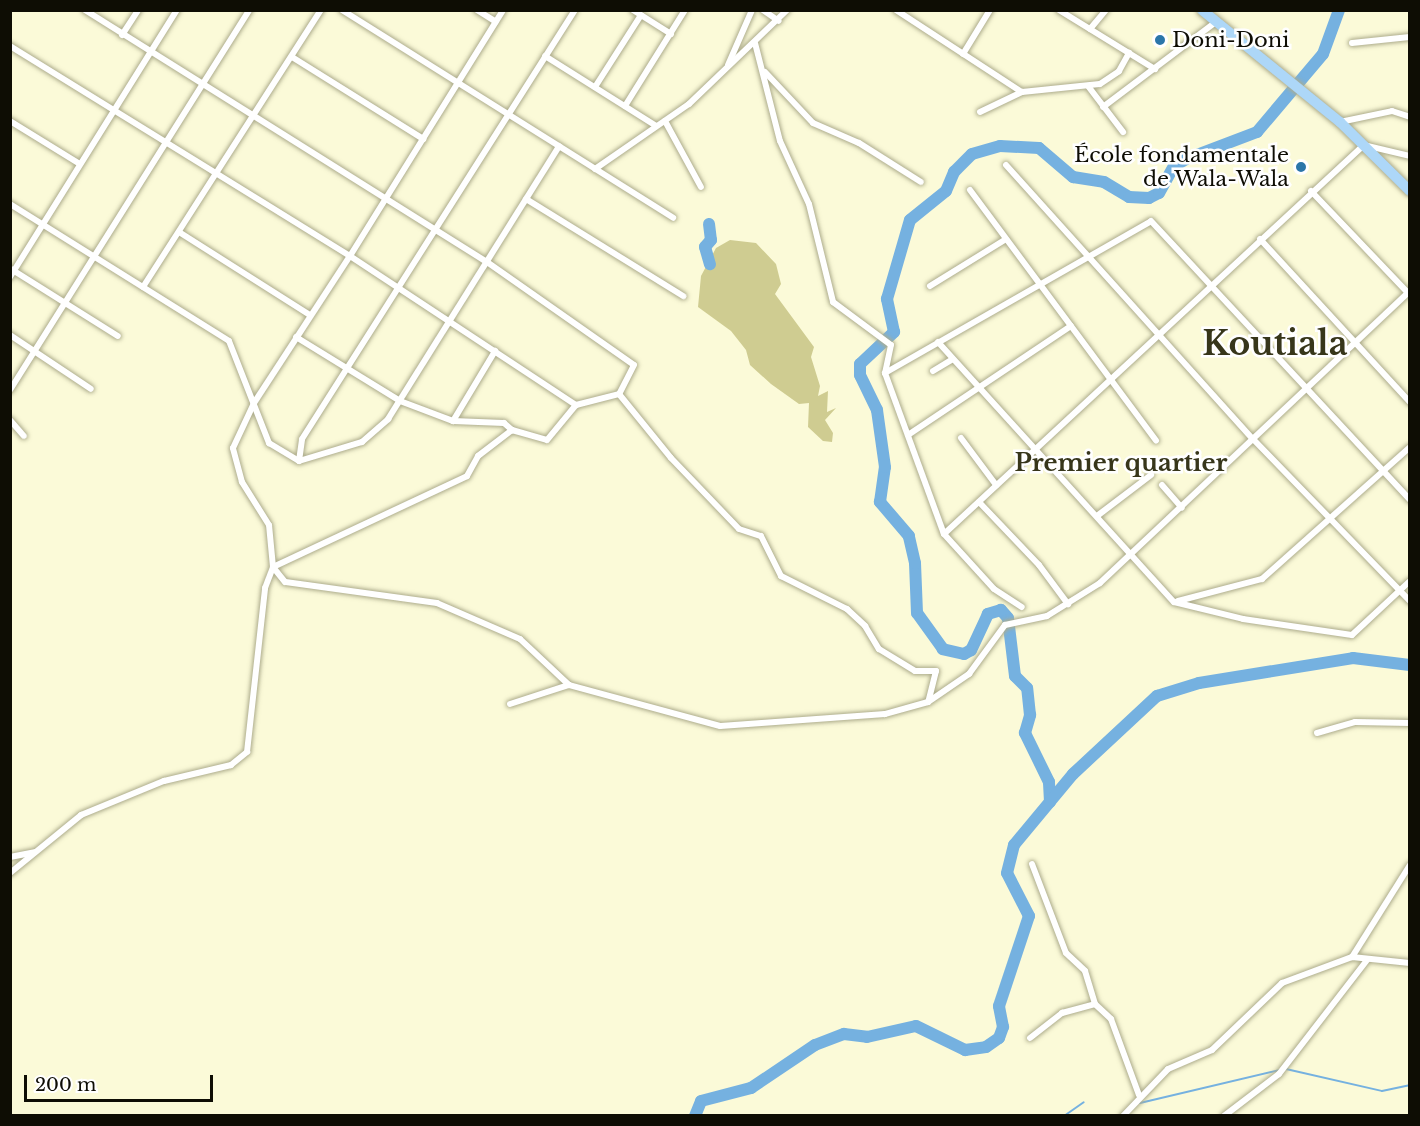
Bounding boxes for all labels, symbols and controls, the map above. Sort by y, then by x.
place label: Doni-Doni [1172,27,1289,53]
marker: Doni-Doni [1153,33,1167,47]
place label: École fondamentale de Wala-Wala [1074,142,1289,192]
marker: École fondamentale de Wala-Wala [1294,160,1308,174]
district label: Koutiala [1202,324,1348,364]
district label: Premier quartier [1014,449,1228,477]
scale bar [27,1063,216,1101]
text: 200 m [35,1074,96,1096]

